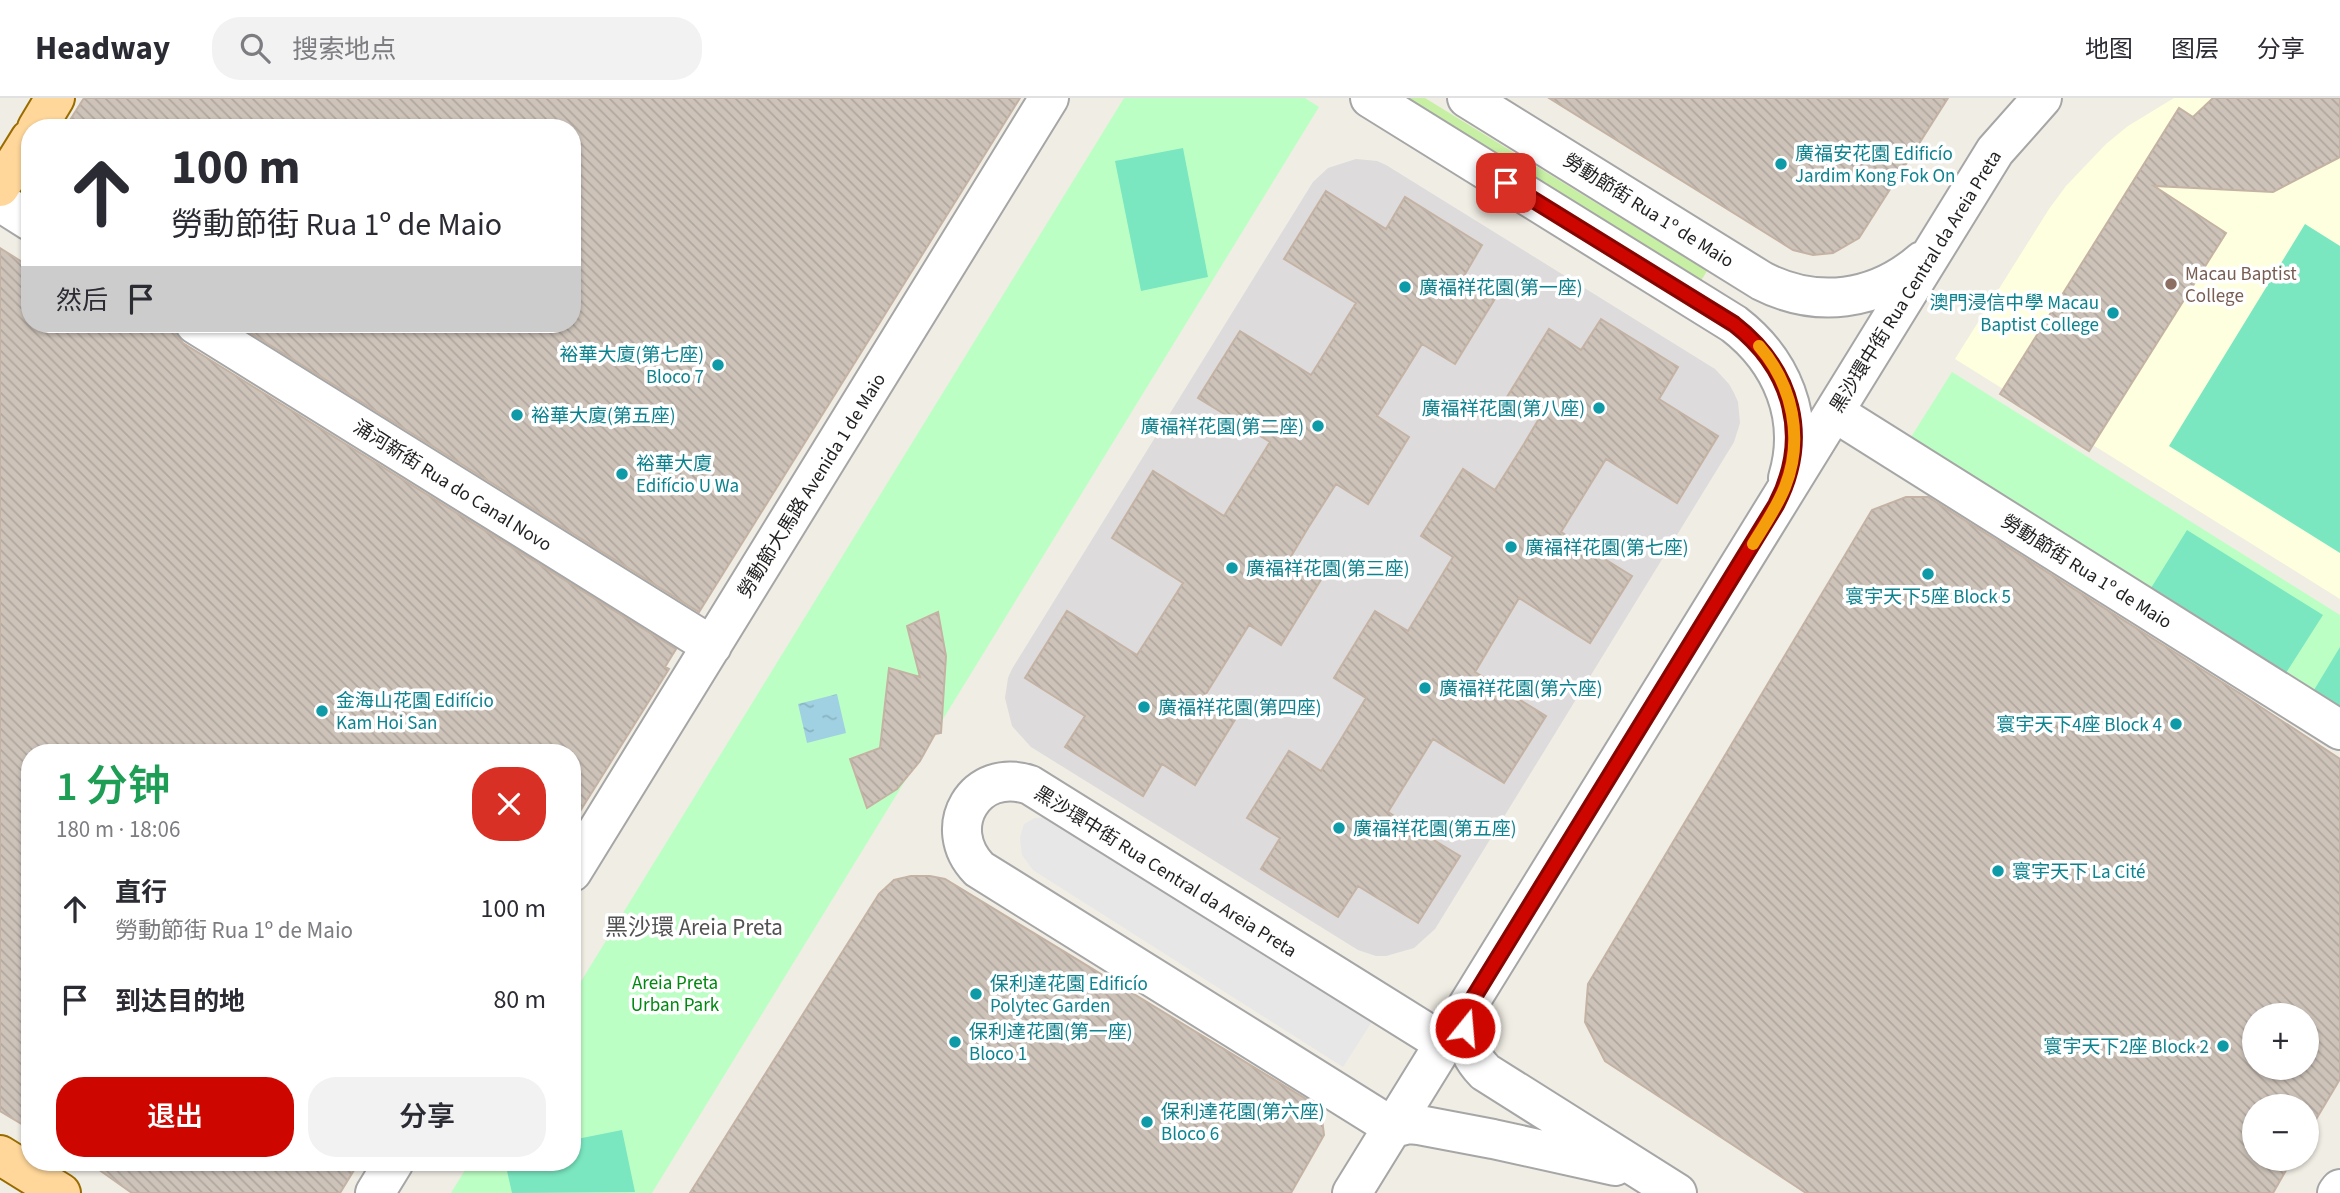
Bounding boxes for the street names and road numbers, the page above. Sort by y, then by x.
street label: 黑沙環中街 Rua Central da Areia Preta [1824,145,2009,418]
street label: 勞動節街 Rua 1º de Maio [1558,148,1739,275]
street label: 勞動節大馬路 Avenida 1 de Maio [732,368,893,603]
street label: 涌河新街 Rua do Canal Novo [348,414,557,559]
street label: 勞動節街 Rua 1º de Maio [1996,509,2177,636]
street label: 黑沙環中街 Rua Central da Areia Preta [1029,780,1302,965]

